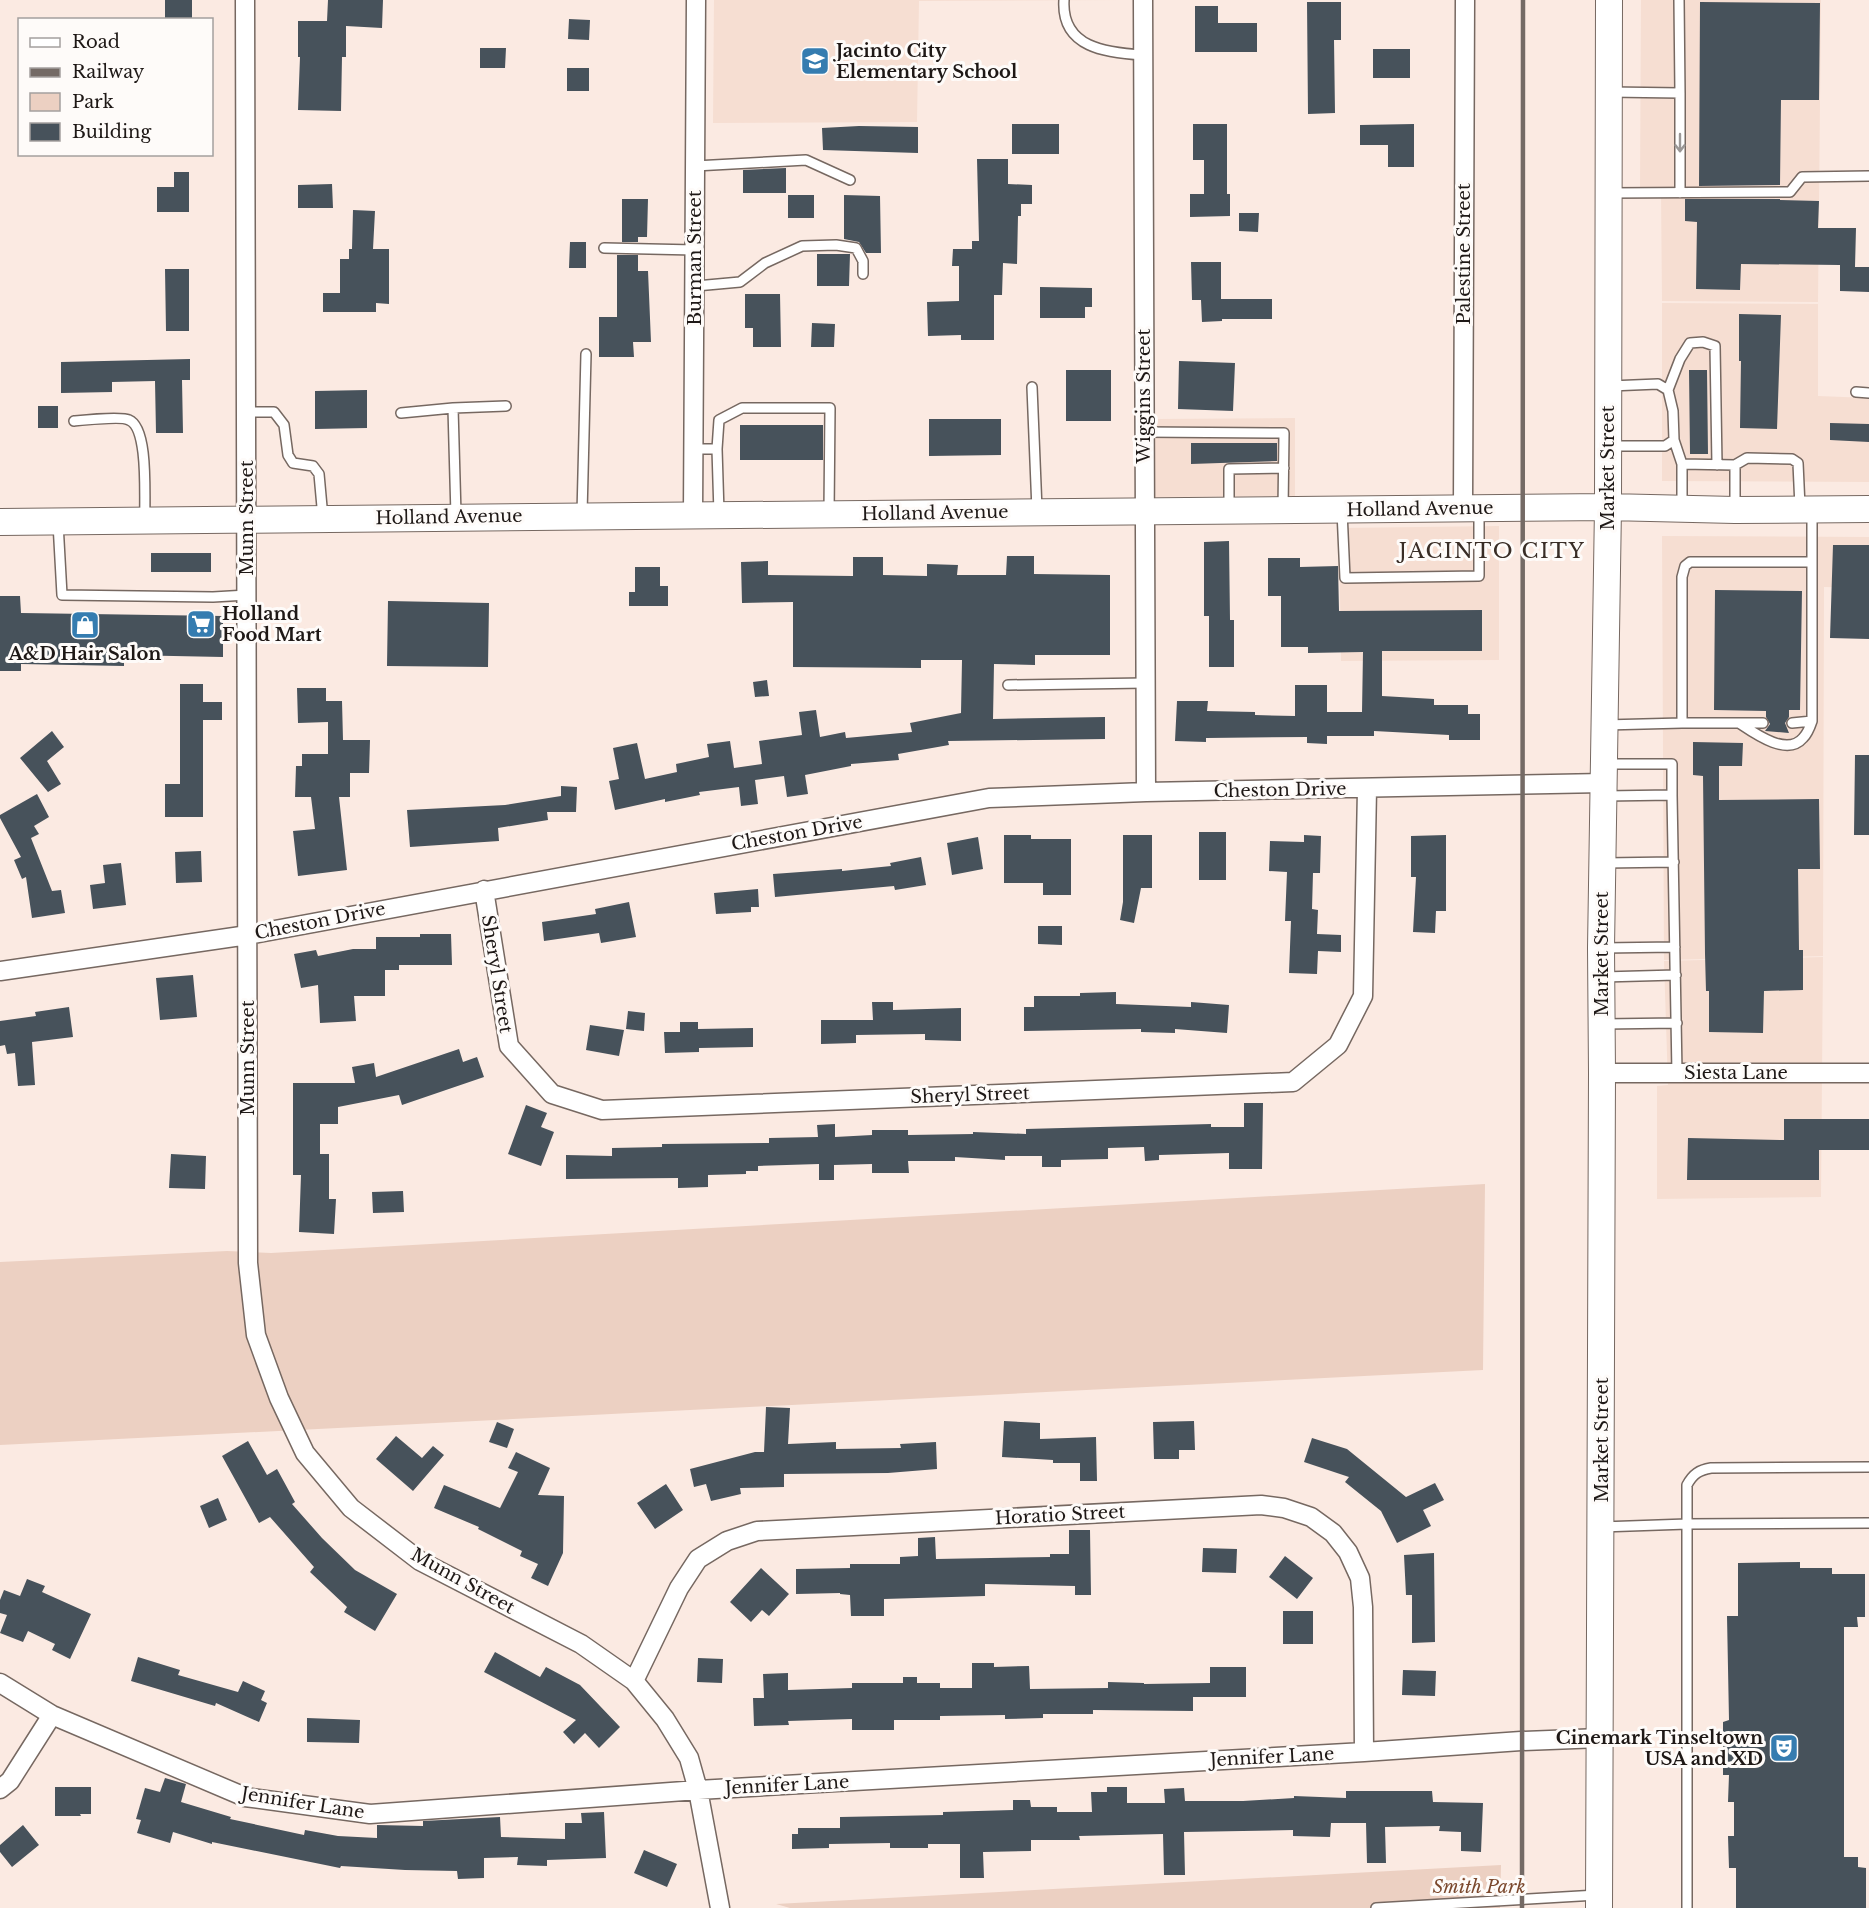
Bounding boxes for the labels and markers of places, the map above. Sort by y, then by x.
place label: Jacinto City Elementary School [832,40,1018,83]
school or university icon: Jacinto City Elementary School [799,45,831,77]
place label: Holland Food Mart [222,603,322,646]
supermarket icon: Holland Food Mart [185,608,217,640]
shop icon: A&D Hair Salon [69,609,101,641]
place label: A&D Hair Salon [8,643,161,665]
place label: Cinemark Tinseltown USA and XD [1556,1727,1763,1770]
theatre icon: Cinemark Tinseltown USA and XD [1768,1732,1800,1764]

